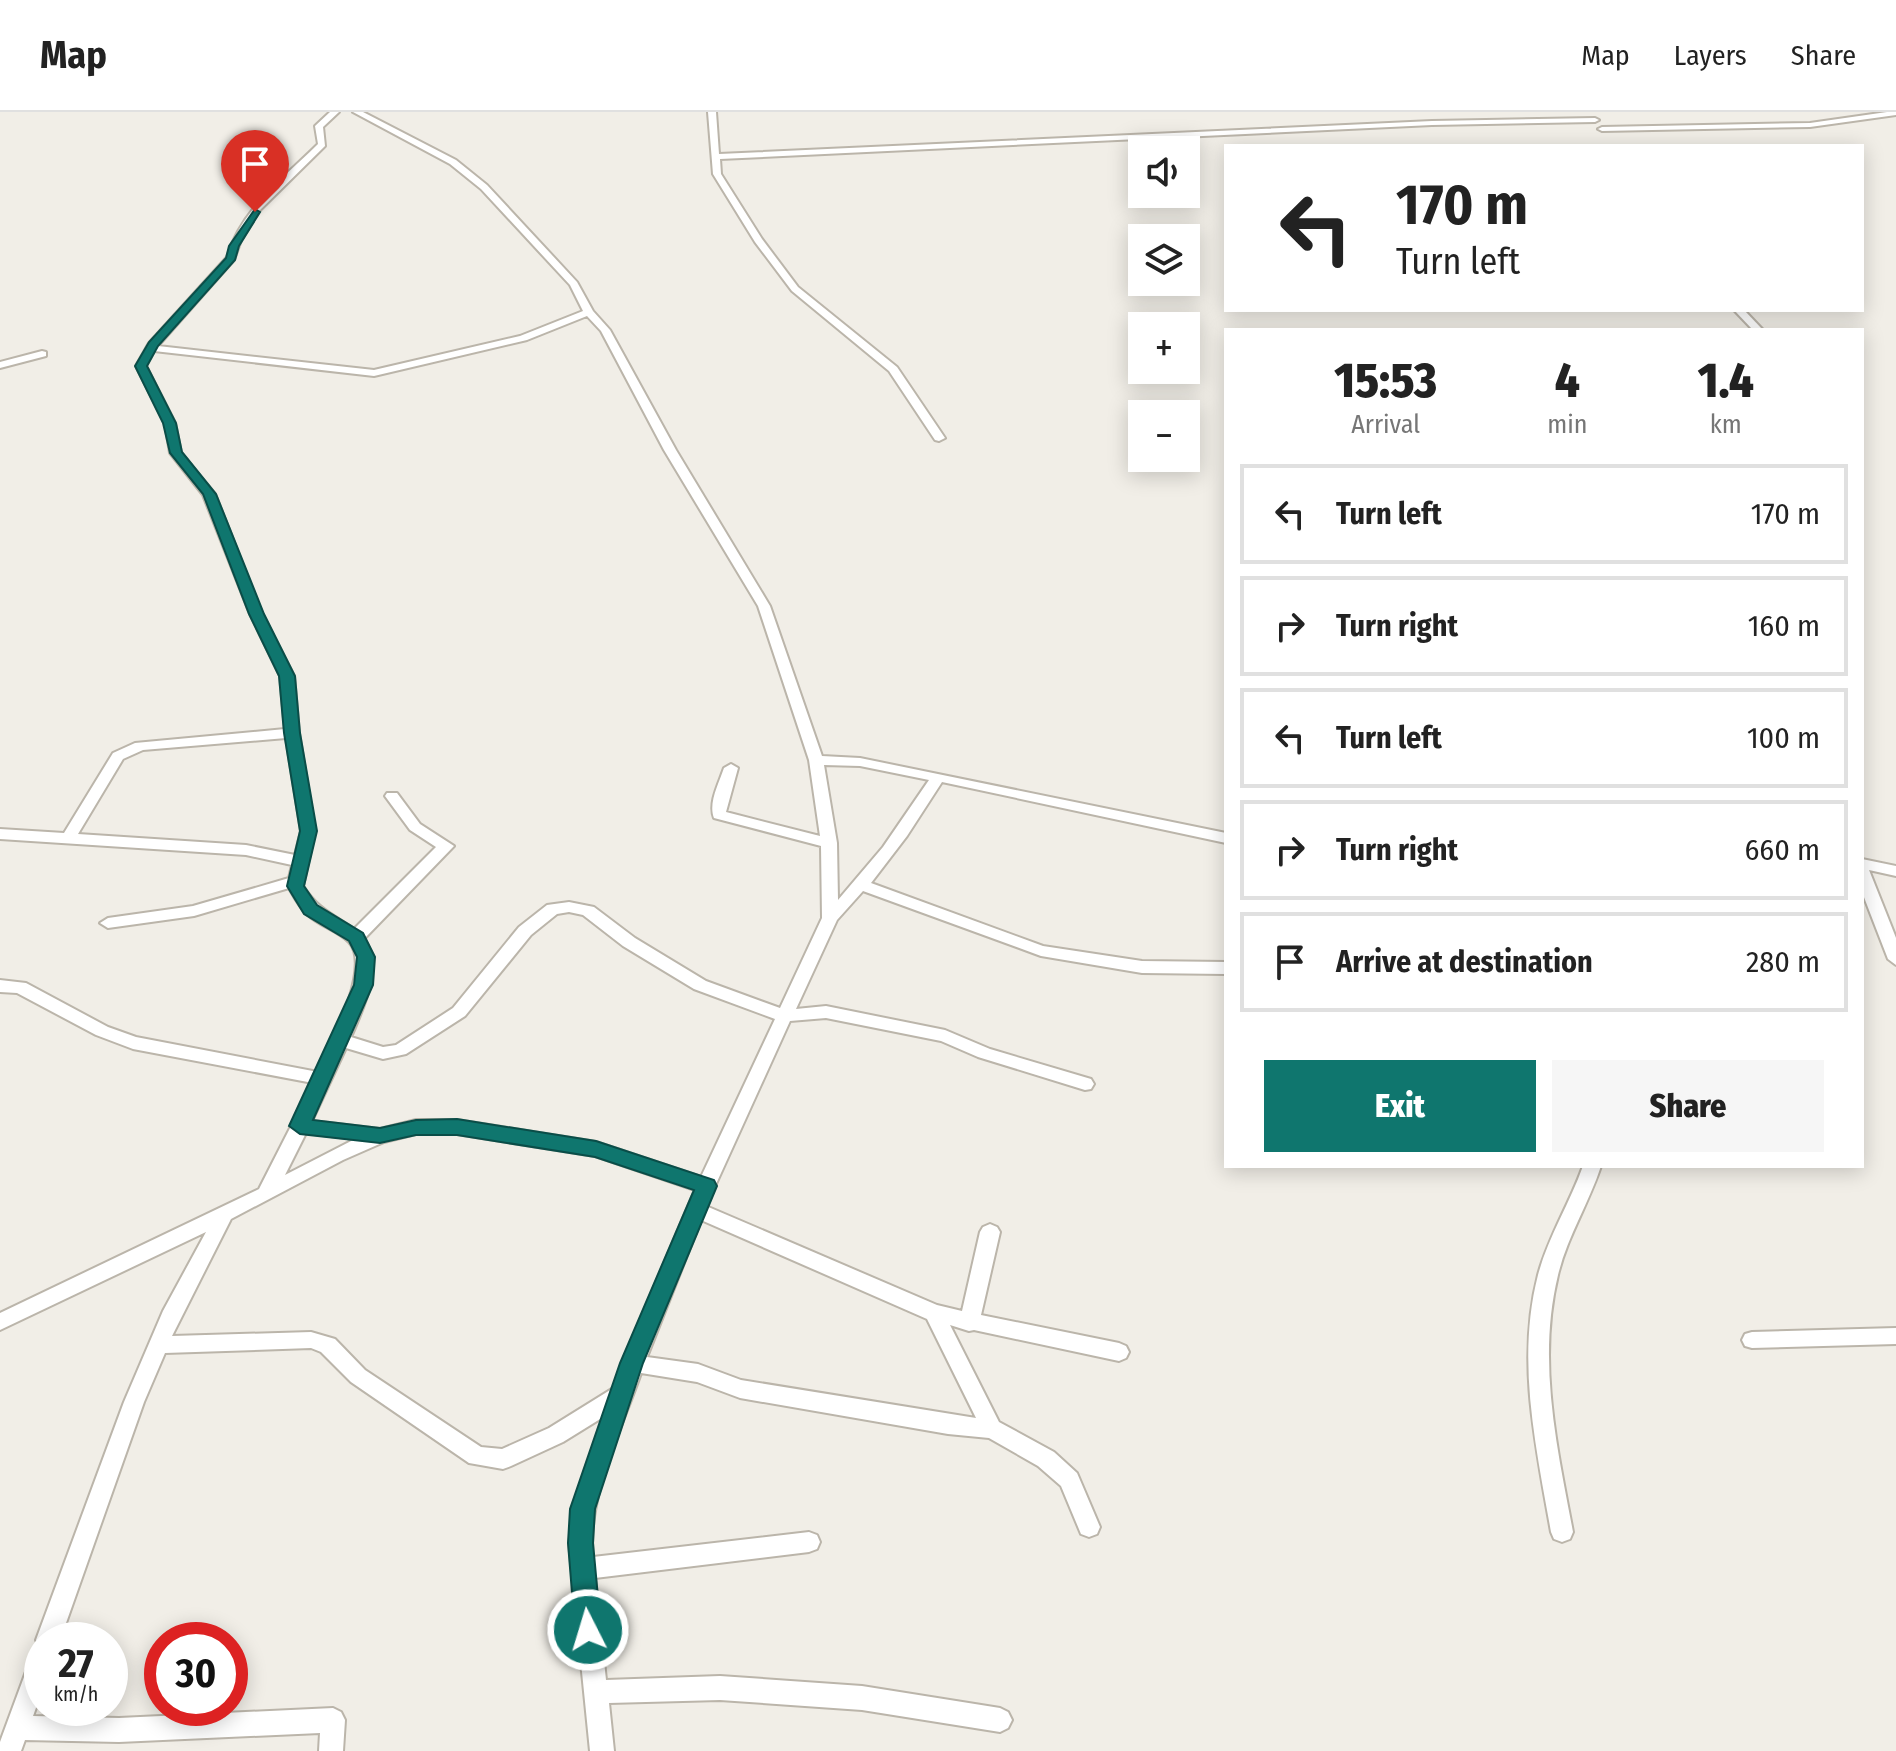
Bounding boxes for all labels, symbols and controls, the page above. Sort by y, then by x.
text: Map [40,32,107,78]
text: Map [1581,39,1630,72]
text: Layers [1674,39,1747,72]
text: Share [1791,39,1856,72]
pin [221,130,289,212]
map controls [1128,136,1200,472]
button: sound [1128,136,1200,208]
icon: arrive [233,142,277,186]
text: 170 m [1396,172,1528,239]
icon: left [1264,176,1368,280]
button: layers [1128,224,1200,296]
text: Turn left [1396,240,1520,284]
button: + [1128,312,1200,384]
text: 15:53 [1334,352,1437,410]
text: 4 [1555,352,1580,410]
text: 1.4 [1698,352,1754,410]
button: − [1128,400,1200,472]
text: Arrival [1351,409,1420,440]
text: min [1547,409,1588,440]
text: km [1710,409,1742,440]
icon: left [1268,492,1312,536]
text: Turn left [1336,496,1442,532]
text: 170 m [1751,496,1820,532]
icon: right [1268,604,1312,648]
text: Turn right [1336,608,1458,644]
text: 160 m [1748,608,1820,644]
icon: left [1268,716,1312,760]
text: Turn left [1336,720,1442,756]
text: 100 m [1747,720,1820,756]
icon: right [1268,828,1312,872]
text: Turn right [1336,832,1458,868]
text: 660 m [1744,832,1820,868]
icon: arrive [1268,940,1312,984]
text: Arrive at destination [1336,944,1593,980]
text: 280 m [1746,944,1820,980]
button: Exit [1264,1060,1536,1152]
button: Share [1552,1060,1824,1152]
position arrow [546,1588,630,1672]
speed limit sign: 30 [144,1622,248,1726]
text: 27 [58,1640,94,1688]
text: km/h [54,1682,98,1706]

